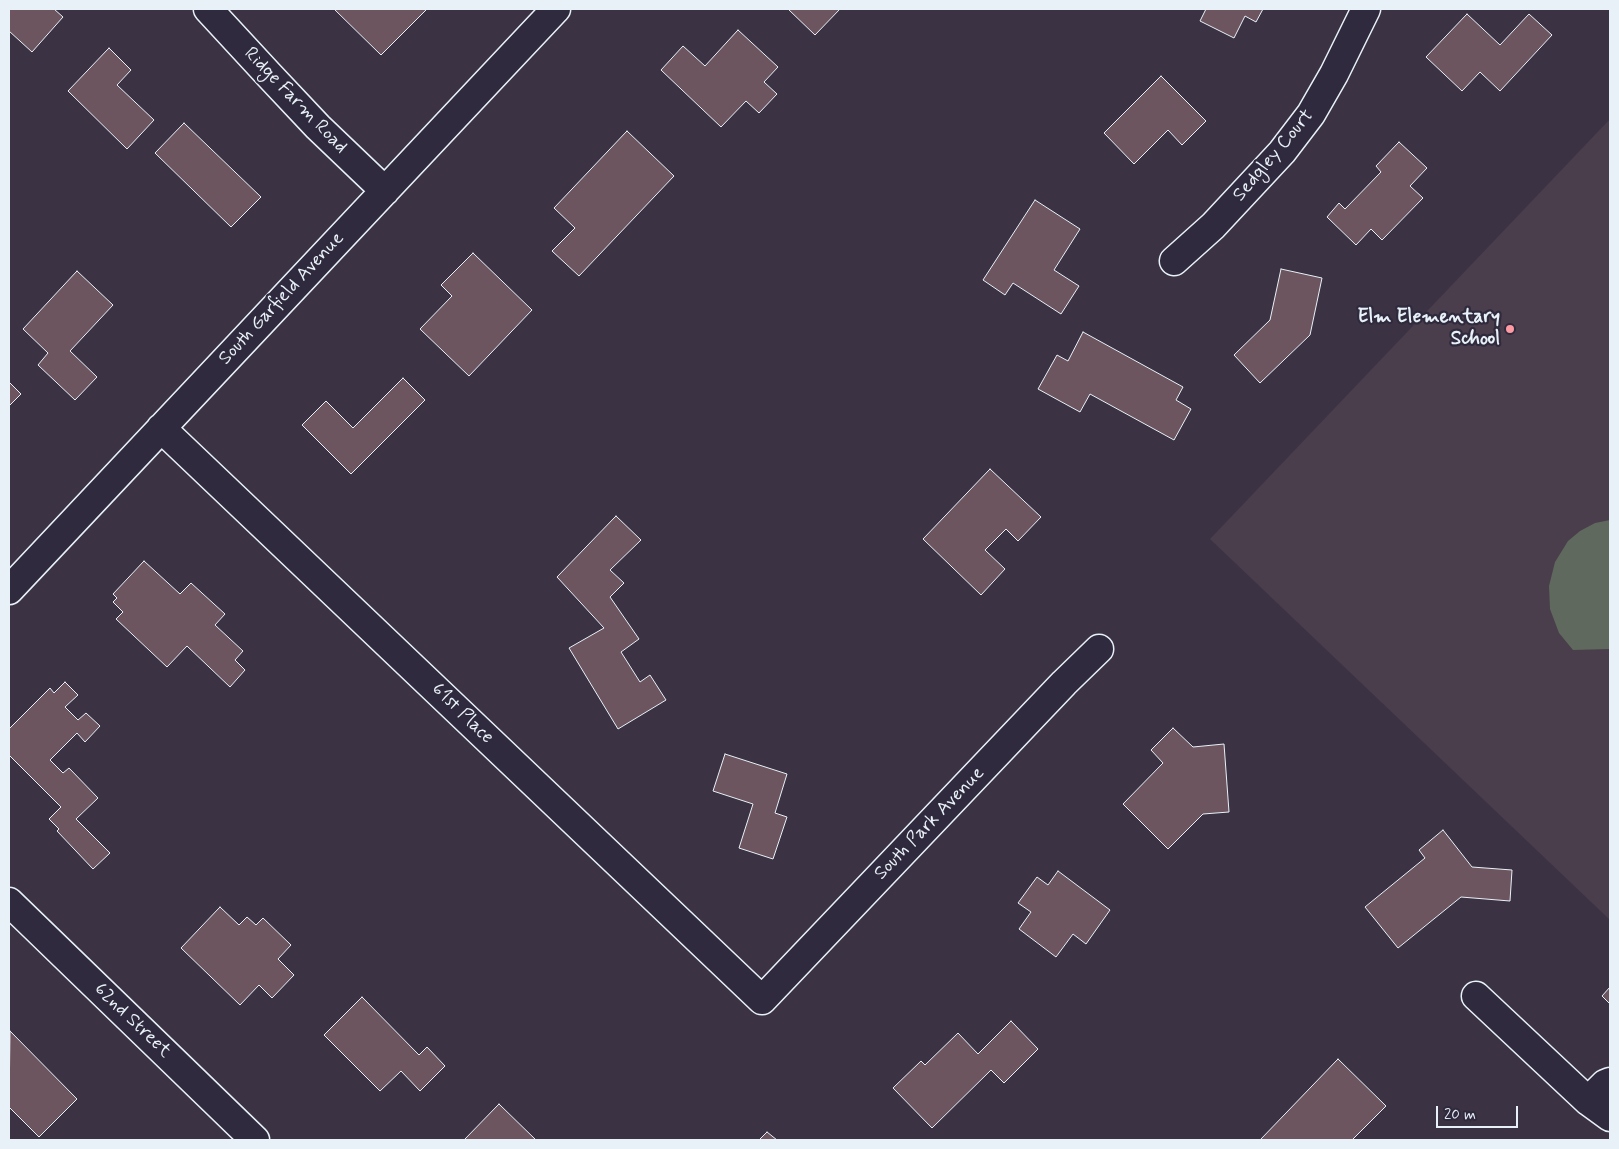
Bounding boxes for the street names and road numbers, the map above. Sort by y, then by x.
street label: Ridge Farm Road [238,43,352,159]
street label: Sedgley Court [1229,105,1319,207]
street label: South Garfield Avenue [215,228,349,370]
street label: 61st Place [426,679,498,749]
street label: South Park Avenue [870,763,990,885]
street label: 62nd Street [89,979,175,1063]

